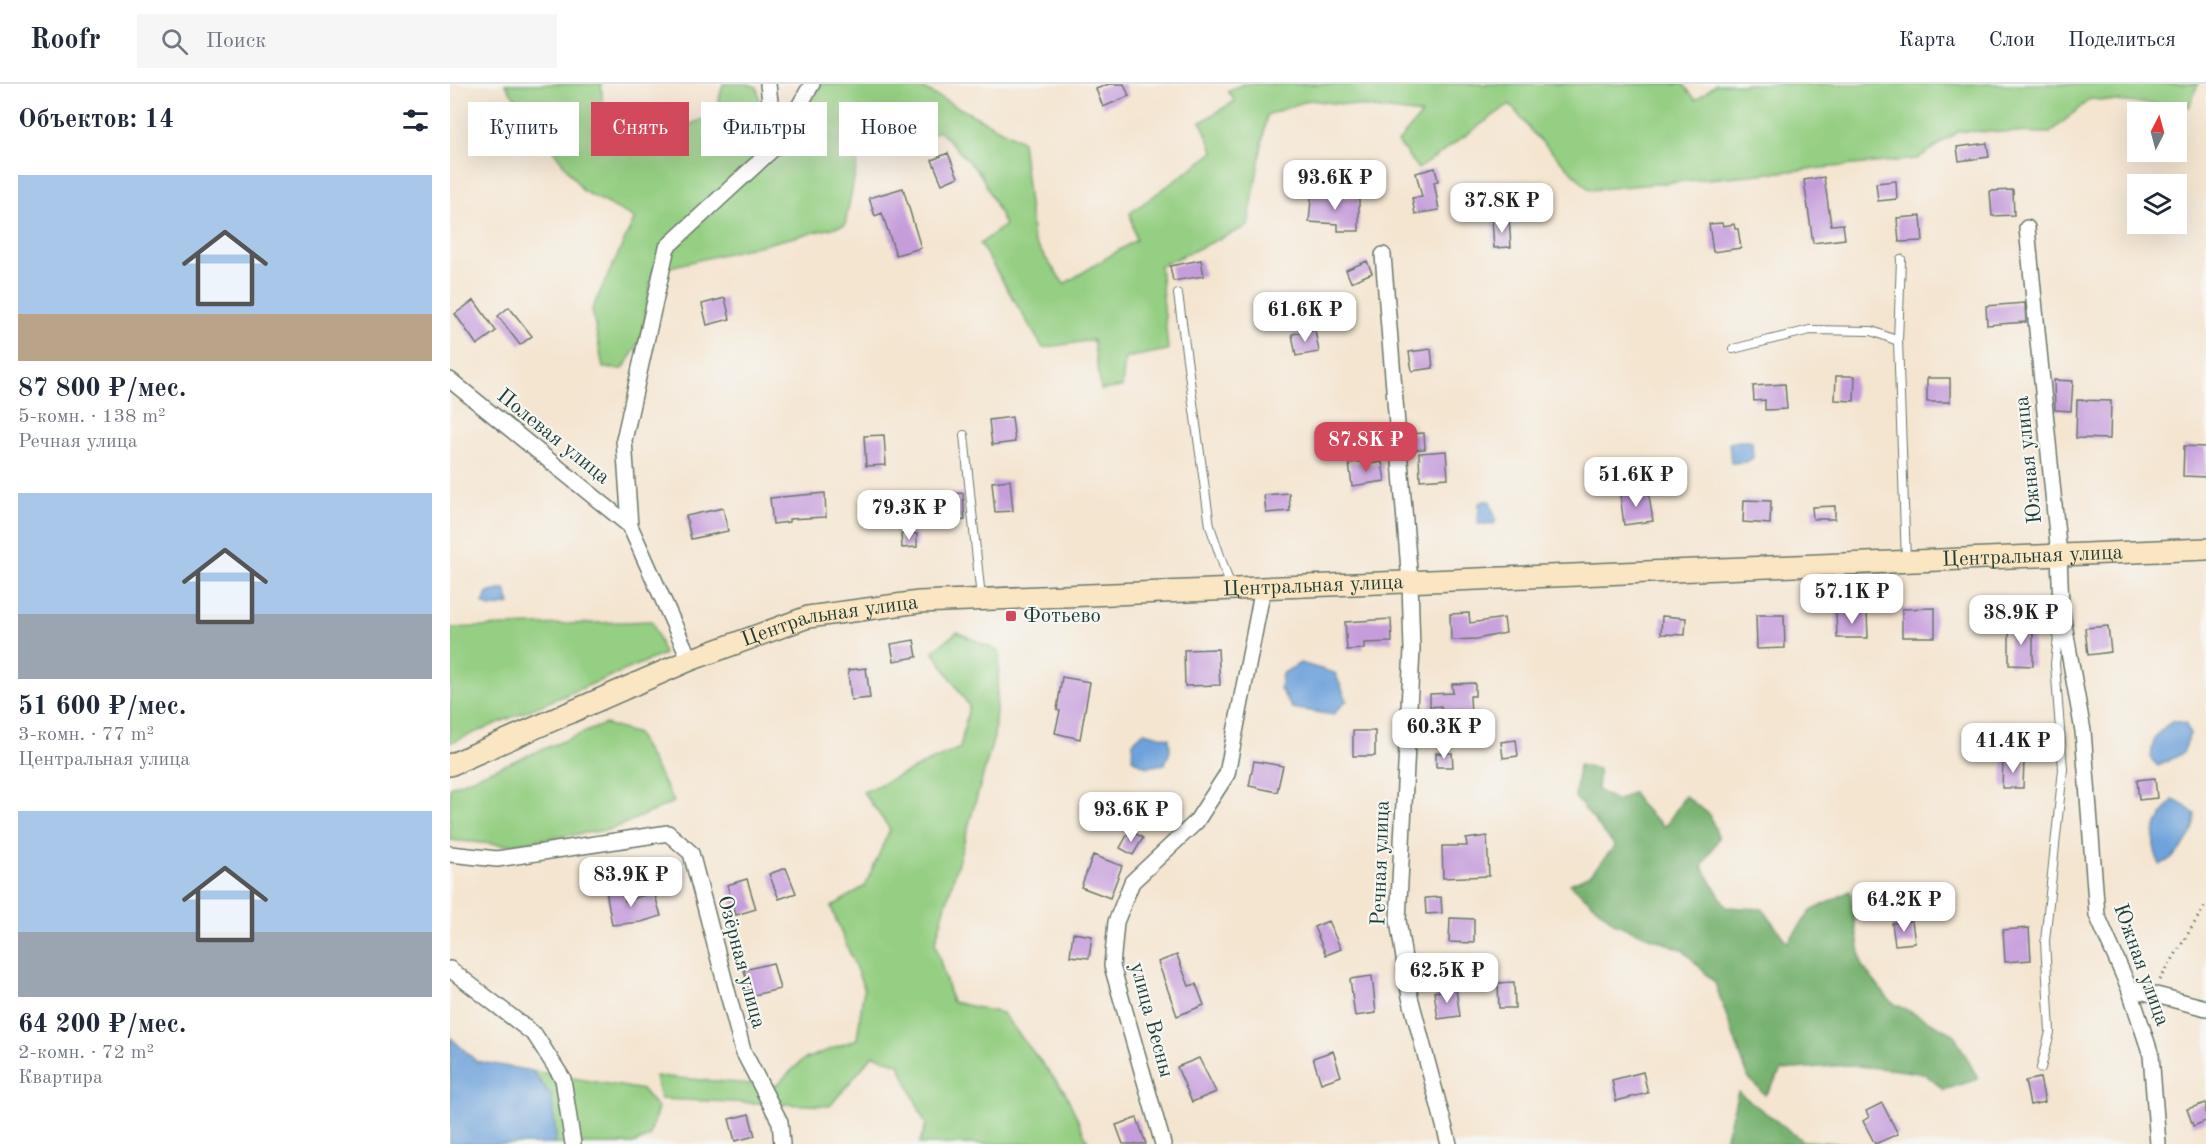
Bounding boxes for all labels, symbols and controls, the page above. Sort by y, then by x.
search box [137,14,557,68]
icon: search [158,25,191,58]
text: Roofr [30,27,101,55]
text: Поиск [206,30,266,52]
text: Карта [1899,30,1956,51]
text: Слои [1989,30,2035,51]
text: Поделиться [2068,30,2176,51]
chip: Купить [468,102,579,156]
chip: Снять [591,102,689,156]
chip: Фильтры [701,102,827,156]
chip: Новое [839,102,938,156]
north arrow [2127,102,2187,162]
map controls [2127,102,2187,234]
icon: filters [399,104,432,137]
text: Объектов: 14 [18,107,174,133]
pin: 93.6K ₽ [1280,160,1390,211]
text: 93.6K ₽ [1297,169,1373,189]
button: layers [2127,174,2187,234]
pin: 37.8K ₽ [1447,183,1557,234]
text: 37.8K ₽ [1464,192,1540,212]
icon: home [171,214,279,322]
pin: 61.6K ₽ [1250,292,1360,343]
text: 61.6K ₽ [1267,301,1343,321]
text: 87 800 ₽/мес. [18,376,186,402]
street label: Полевая улица [493,385,613,489]
street label: Южная улица [2012,395,2046,525]
text: 5-комн. · 138 m² [18,407,166,427]
pin: 87.8K ₽ [1311,422,1421,473]
text: 87.8K ₽ [1328,431,1404,451]
text: Речная улица [18,432,138,452]
pin: 51.6K ₽ [1581,457,1691,508]
text: 51.6K ₽ [1598,466,1674,486]
pin: 79.3K ₽ [854,490,964,541]
text: 79.3K ₽ [871,499,947,519]
icon: home [171,532,279,640]
street label: Центральная улица [1942,542,2123,570]
street label: Центральная улица [1222,572,1404,600]
pin: 57.1K ₽ [1797,574,1907,625]
text: 57.1K ₽ [1814,583,1890,603]
street label: Центральная улица [739,592,919,651]
pin: 38.9K ₽ [1966,595,2076,646]
text: 38.9K ₽ [1983,604,2059,624]
place label: Фотьево [1023,606,1101,627]
marker: Фотьево [1004,609,1018,623]
text: 51 600 ₽/мес. [18,694,186,720]
pin: 60.3K ₽ [1389,709,1499,760]
text: 60.3K ₽ [1406,718,1482,738]
pin: 41.4K ₽ [1958,723,2068,774]
text: 3-комн. · 77 m² [18,725,154,745]
text: 41.4K ₽ [1975,732,2051,752]
text: Центральная улица [18,750,190,770]
pin: 93.6K ₽ [1076,792,1186,843]
street label: Речная улица [1368,800,1394,926]
text: 93.6K ₽ [1093,801,1169,821]
icon: home [171,850,279,958]
pin: 83.9K ₽ [576,857,686,908]
text: 83.9K ₽ [593,866,669,886]
pin: 64.2K ₽ [1849,882,1959,933]
text: 64.2K ₽ [1866,891,1942,911]
street label: Озёрная улица [713,893,769,1031]
street label: Южная улица [2109,901,2173,1029]
pin: 62.5K ₽ [1392,953,1502,1004]
street label: улица Весны [1126,960,1176,1080]
text: 62.5K ₽ [1409,962,1485,982]
text: 64 200 ₽/мес. [18,1012,186,1038]
text: 2-комн. · 72 m² [18,1043,154,1063]
text: Квартира [18,1068,103,1088]

